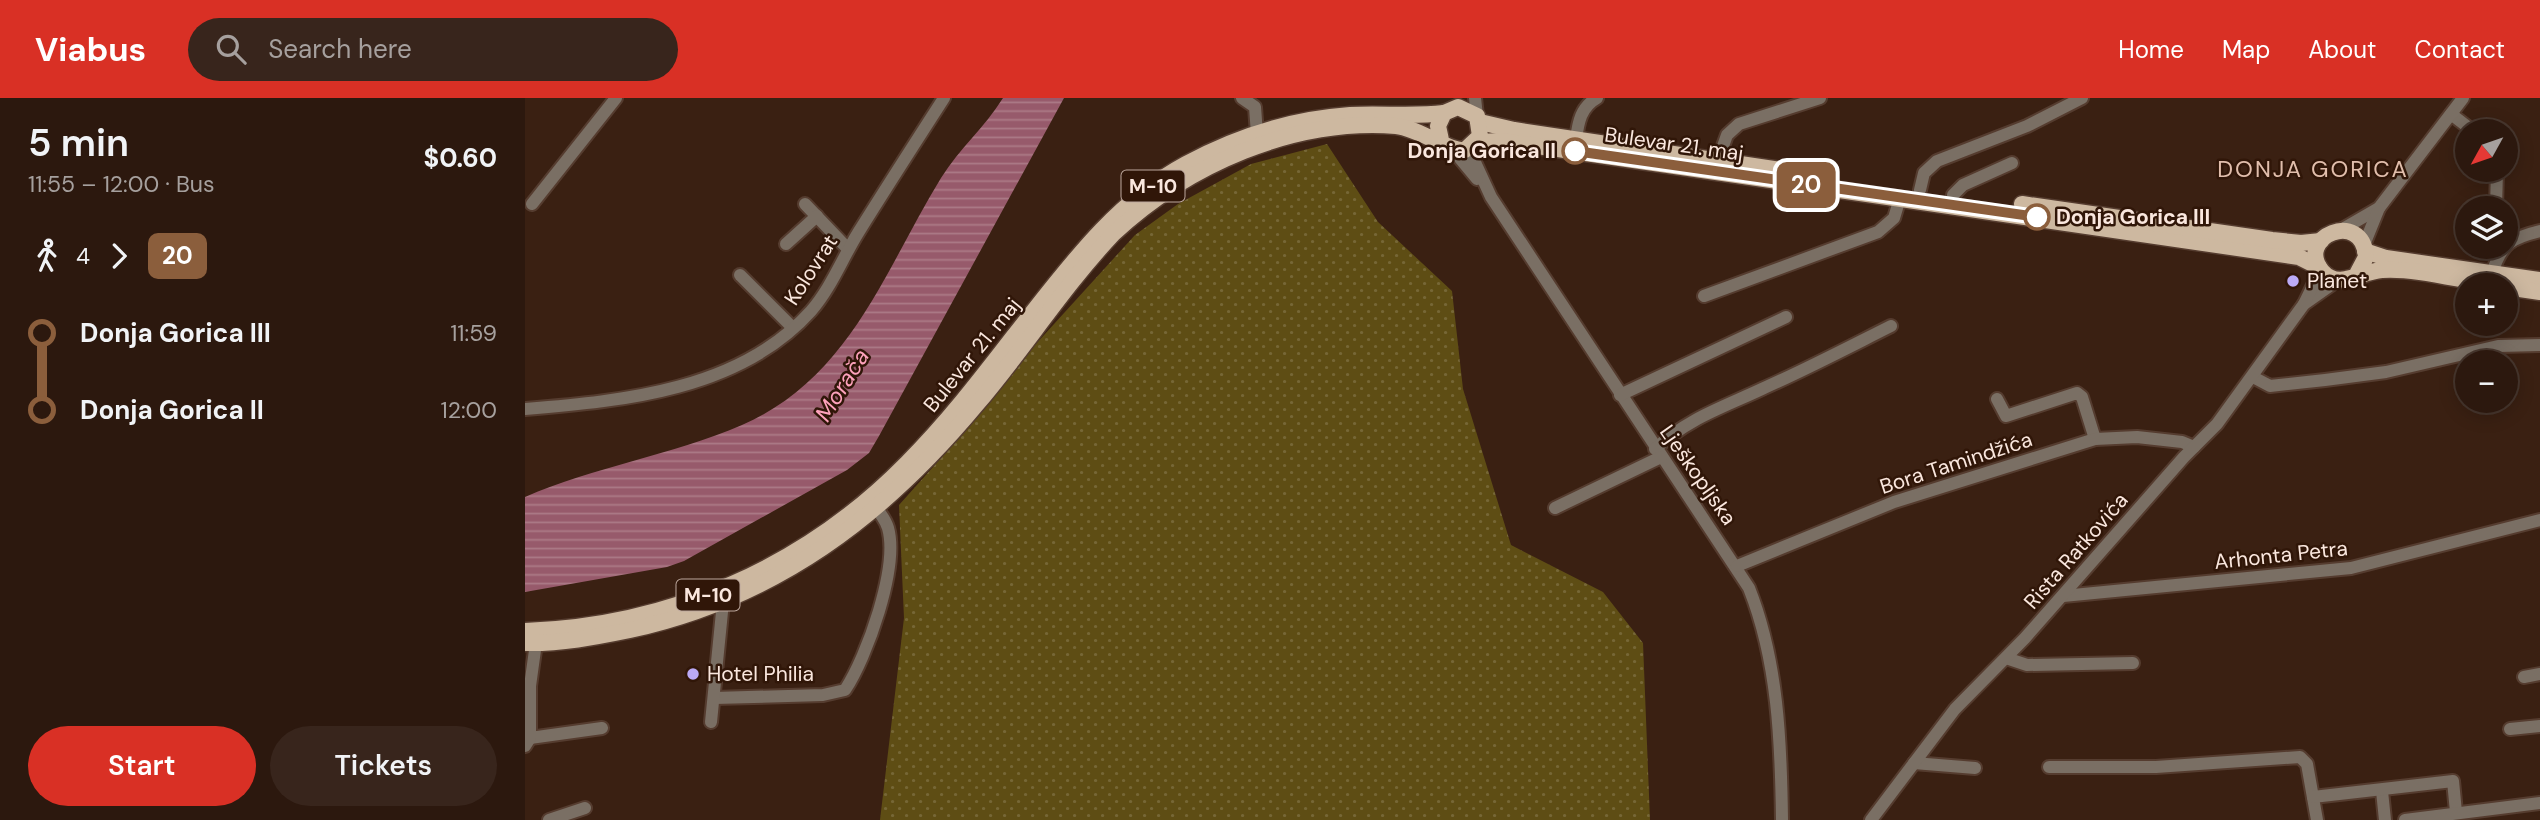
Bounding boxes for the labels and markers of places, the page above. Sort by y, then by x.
place label: Donja Gorica II [1407,137,1556,165]
marker: Donja Gorica II [1562,138,1588,164]
place label: Donja Gorica III [2056,203,2210,231]
marker: Donja Gorica III [2024,204,2050,230]
place label: Planet [2307,267,2367,295]
marker: Planet [2285,273,2301,289]
place label: Hotel Philia [707,660,814,688]
marker: Hotel Philia [685,666,701,682]

